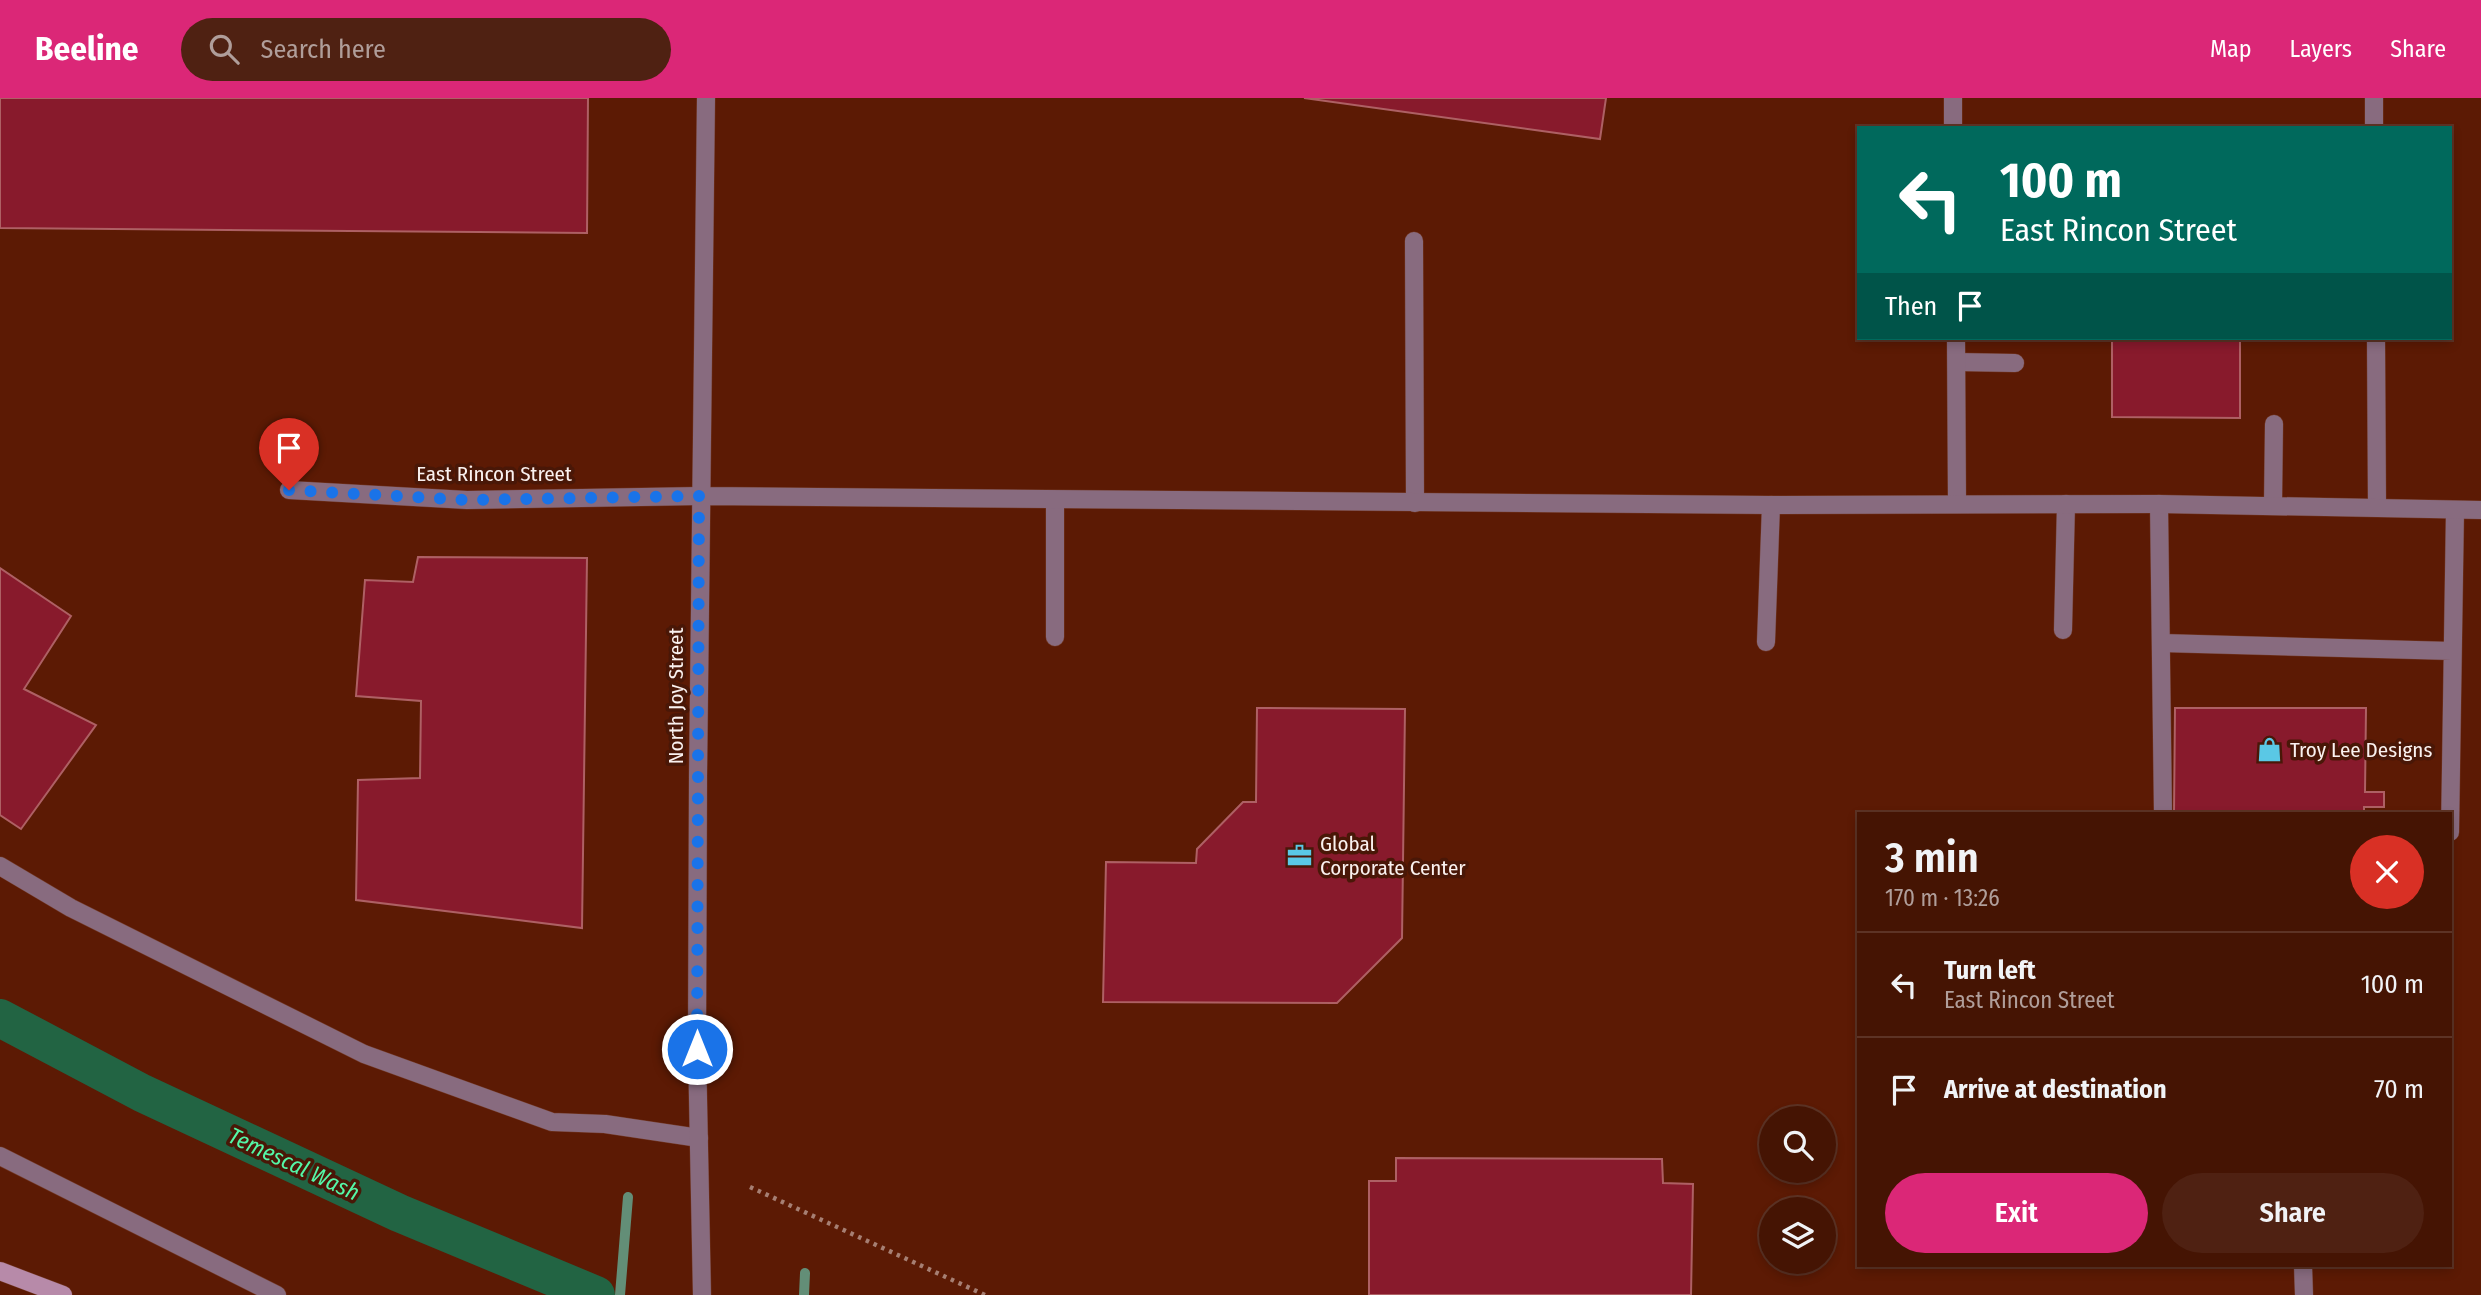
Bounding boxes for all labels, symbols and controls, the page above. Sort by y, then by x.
search box [181,18,671,81]
text: Beeline [35,29,139,69]
icon: search [205,30,243,68]
text: Search here [261,34,386,65]
text: Map [2210,35,2252,63]
text: Layers [2290,35,2352,63]
text: Share [2390,35,2446,63]
text: 100 m [2000,151,2122,210]
icon: left [1885,154,1976,245]
text: East Rincon Street [2000,211,2237,249]
icon: arrive [1951,287,1989,325]
text: Then [1885,291,1937,322]
pin [259,418,319,490]
icon: arrive [270,429,308,467]
street label: East Rincon Street [416,461,572,487]
street label: North Joy Street [663,628,689,764]
shop icon: Troy Lee Designs [2256,736,2284,764]
place label: Troy Lee Designs [2290,737,2432,763]
place label: Global Corporate Center [1320,831,1466,881]
text: 3 min [1885,833,1979,883]
button: close [2350,835,2424,909]
office icon: Global Corporate Center [1286,842,1314,870]
text: 170 m · 13:26 [1885,884,2000,912]
text: Turn left [1944,955,2036,986]
icon: left [1885,966,1923,1004]
text: 100 m [2361,969,2424,1000]
text: East Rincon Street [1944,986,2114,1014]
position arrow [660,1012,734,1086]
icon: arrive [1885,1071,1923,1109]
text: Arrive at destination [1944,1074,2167,1105]
text: 70 m [2374,1074,2424,1105]
map controls [1759,1106,1836,1274]
button: search [1759,1106,1836,1183]
water label: Temescal Wash [224,1121,364,1207]
button: Exit [1885,1173,2148,1253]
button: Share [2162,1173,2424,1253]
button: layers [1759,1197,1836,1274]

